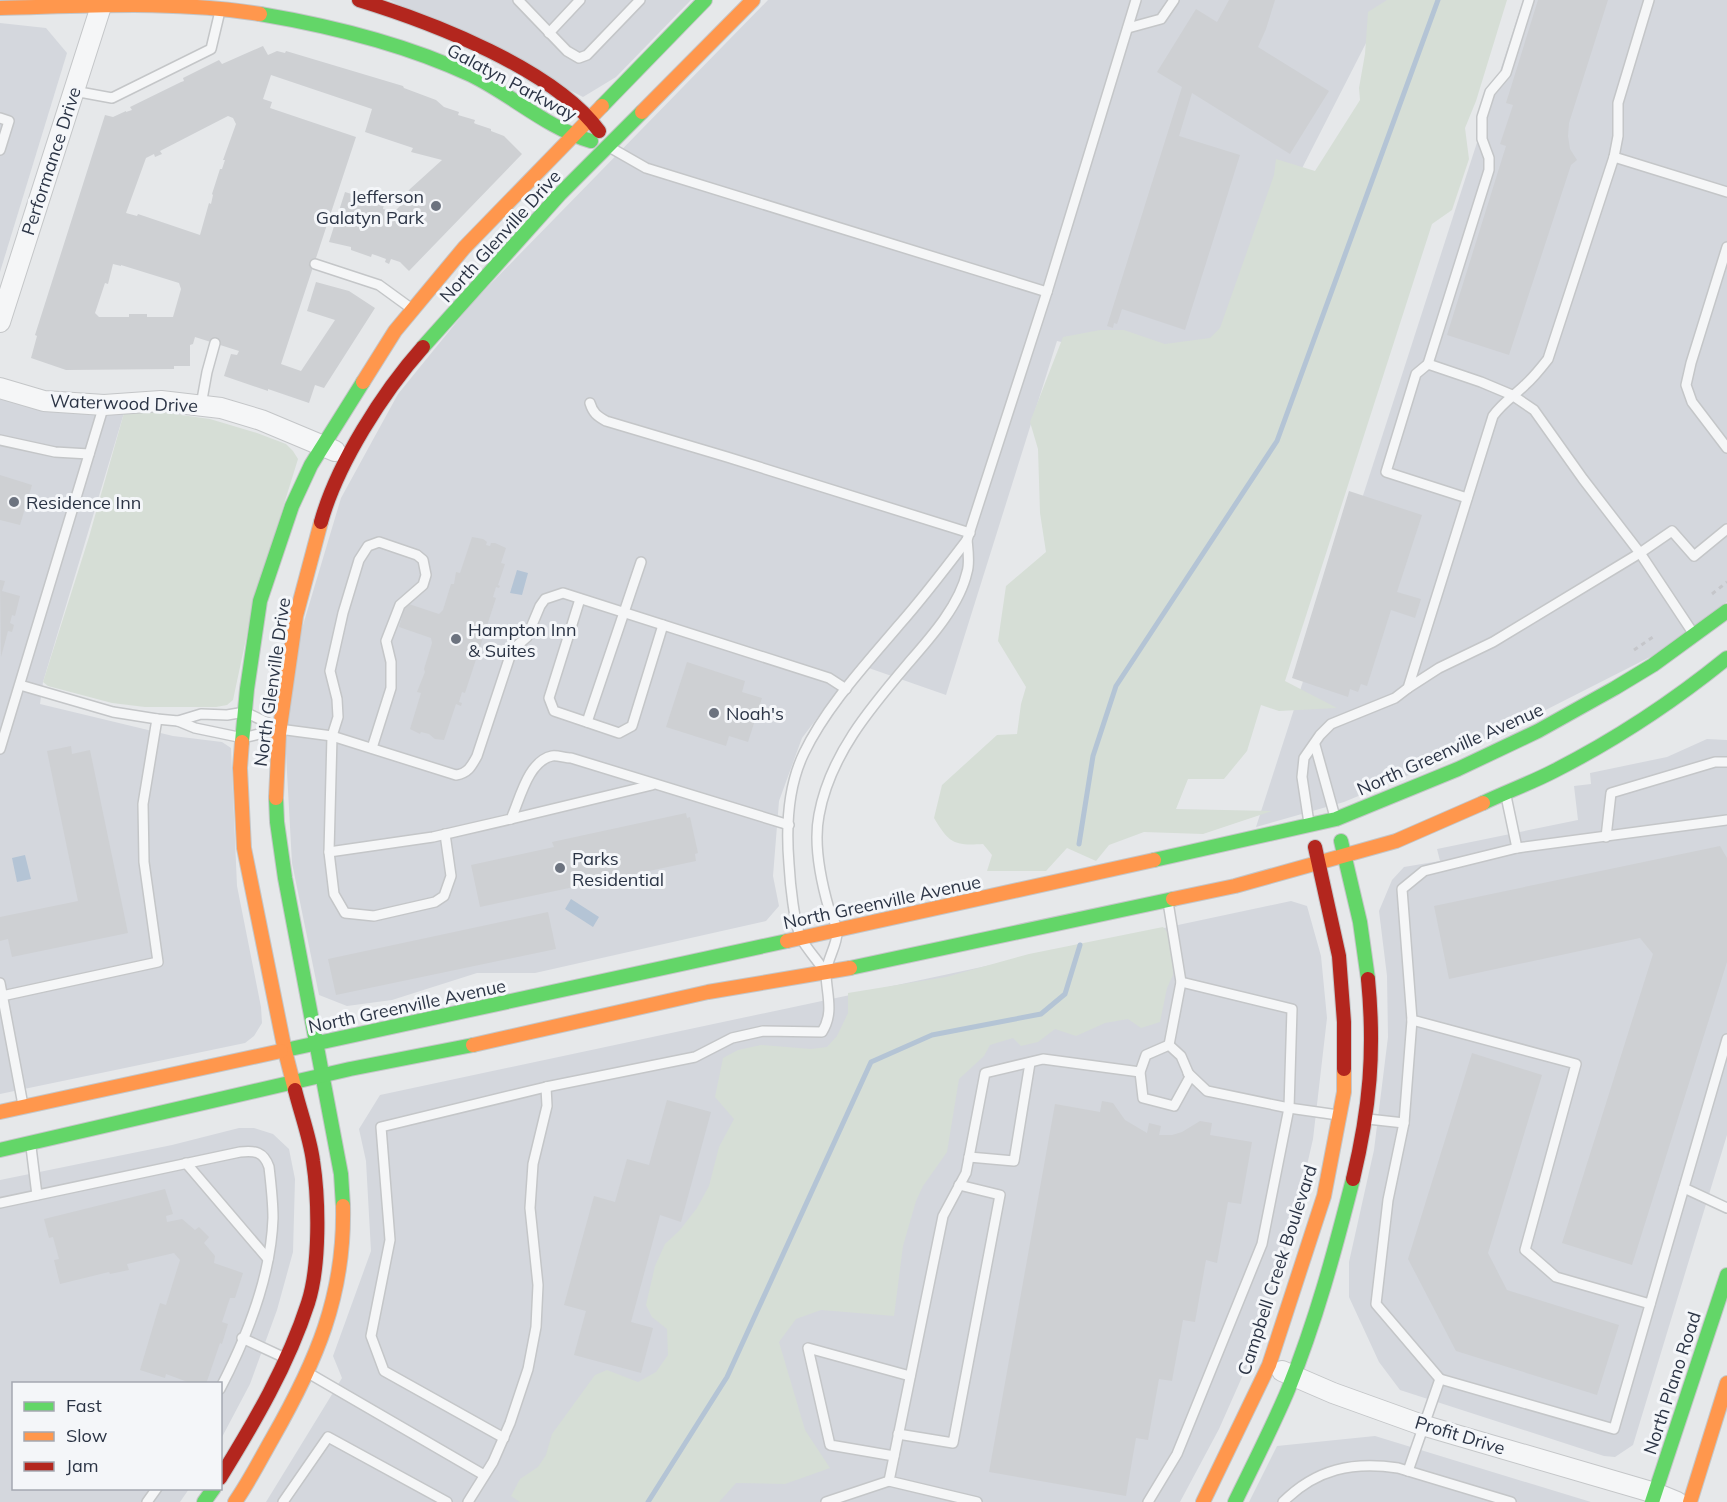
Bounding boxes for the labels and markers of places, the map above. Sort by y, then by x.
place label: Jefferson Galatyn Park [316,185,425,229]
marker: Jefferson Galatyn Park [429,199,443,213]
place label: Residence Inn [26,491,141,514]
marker: Residence Inn [7,495,21,509]
place label: Hampton Inn & Suites [468,618,577,662]
marker: Hampton Inn & Suites [449,632,463,646]
place label: Noah's [726,702,784,725]
marker: Noah's [707,706,721,720]
place label: Parks Residential [572,847,664,891]
marker: Parks Residential [553,861,567,875]

